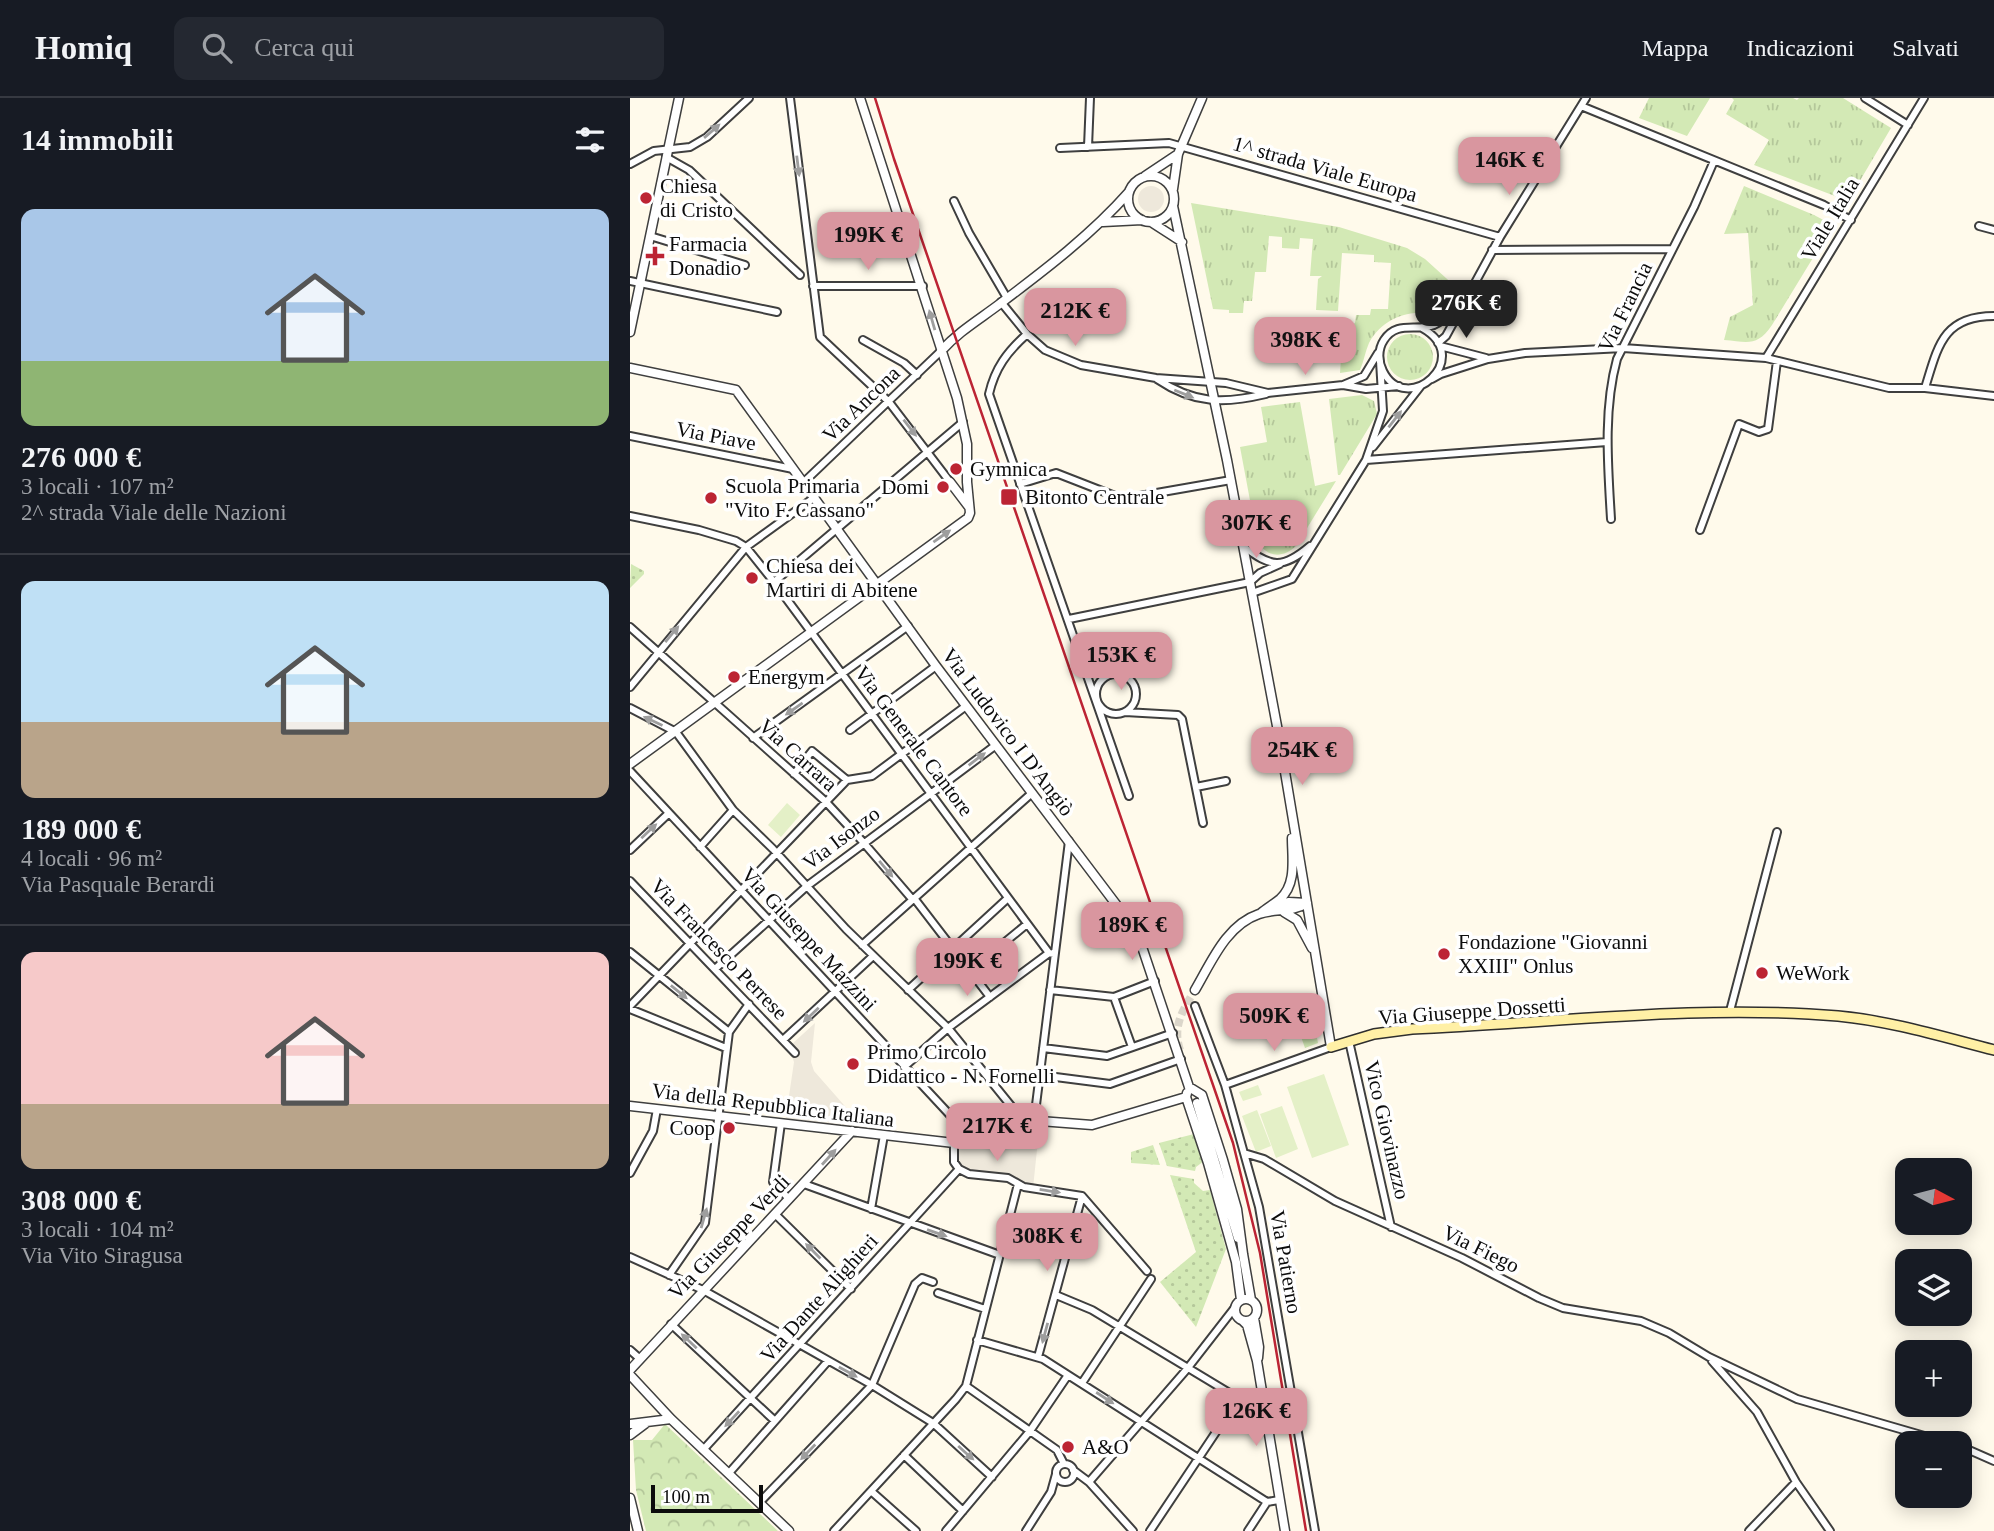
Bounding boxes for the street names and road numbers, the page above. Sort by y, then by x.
street label: 1^ strada Viale Europa [1230,131,1421,207]
street label: Viale Italia [1796,173,1864,265]
street label: Via Francia [1593,257,1657,356]
street label: Via Ancona [817,361,905,447]
street label: Via Piave [674,416,758,456]
street label: Via Ludovico I D'Angiò [937,643,1079,821]
street label: Via Generale Cantore [850,661,978,821]
street label: Via Carrara [754,714,843,797]
street label: Via Isonzo [798,801,884,875]
street label: Via Giuseppe Mazzini [736,862,882,1016]
street label: Via Francesco Perrese [646,874,792,1024]
street label: Via Giuseppe Dossetti [1378,992,1567,1030]
street label: Vico Giovinazzo [1359,1058,1415,1202]
street label: Via della Repubblica Italiana [650,1078,896,1132]
street label: Via Giuseppe Verdi [663,1170,795,1304]
street label: Via Patierno [1265,1209,1307,1315]
street label: Via Fiego [1439,1220,1523,1278]
street label: Via Dante Alighieri [755,1229,883,1367]

